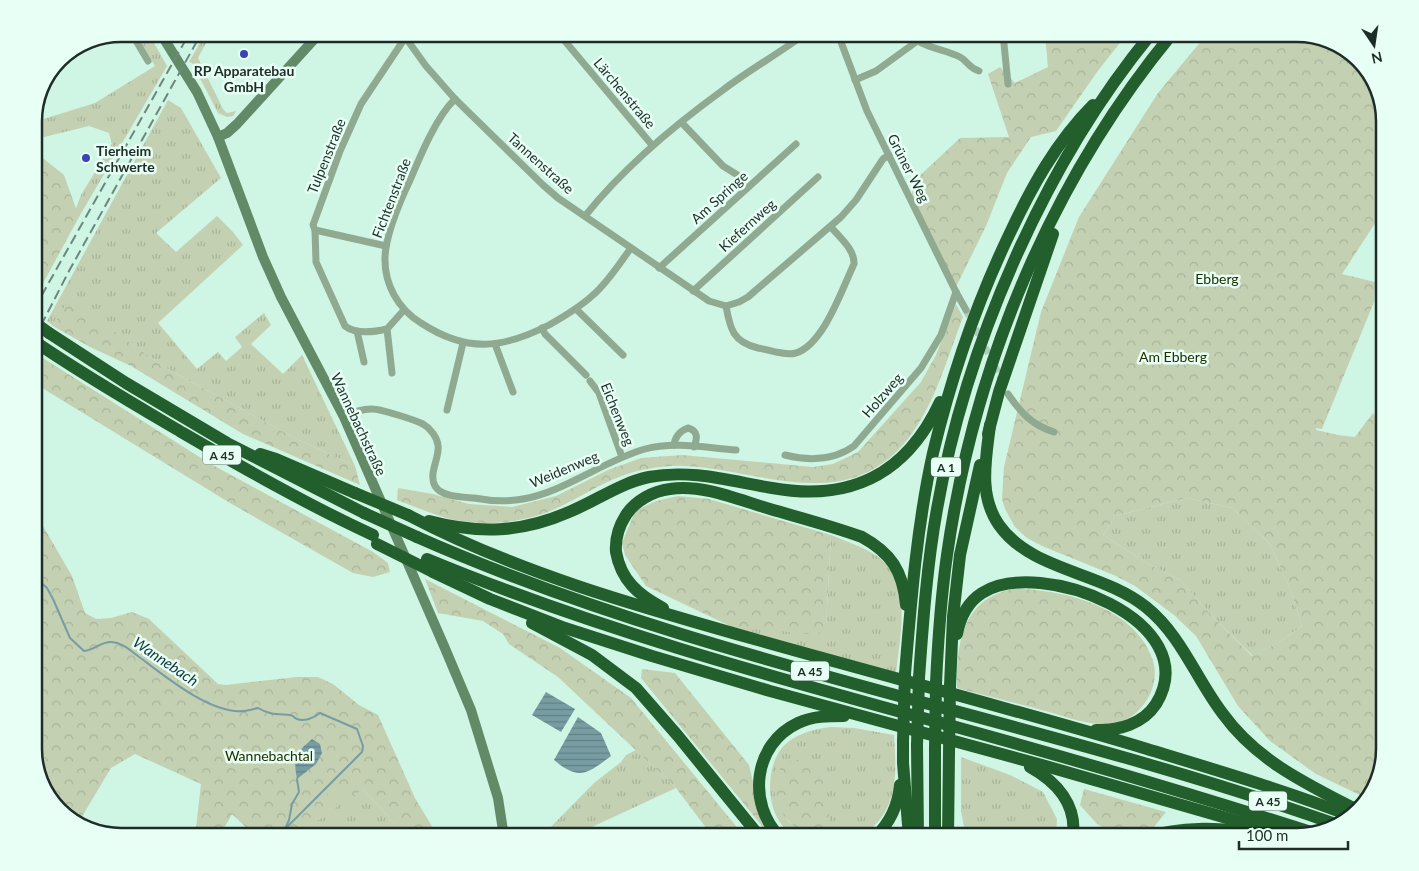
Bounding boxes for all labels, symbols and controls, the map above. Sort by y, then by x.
north arrow [1349,20,1399,70]
marker: RP Apparatebau GmbH [238,48,250,60]
text: N [1370,49,1384,68]
street label: Lärchenstraße [590,54,660,132]
place label: RP Apparatebau GmbH [194,62,294,95]
street label: Tulpenstraße [303,116,349,196]
street label: Tannenstraße [504,129,578,197]
street label: Grüner Weg [884,131,934,205]
place label: Tierheim Schwerte [96,142,155,175]
marker: Tierheim Schwerte [80,152,92,164]
street label: Fichtenstraße [368,156,414,240]
street label: Am Springe [687,167,751,227]
street label: Kiefernweg [715,195,779,255]
park label: Ebberg [1195,270,1239,287]
park label: Am Ebberg [1139,348,1207,365]
street label: Holzweg [858,369,906,421]
street label: Wannebachstraße [328,370,390,478]
street label: Eichenweg [598,380,638,448]
road number: A 45 [203,446,241,464]
street label: Weidenweg [527,447,601,491]
road number: A 1 [931,458,961,477]
water label: Wannebach [130,633,202,689]
road number: A 45 [791,661,829,680]
park label: Wannebachtal [225,747,313,764]
road number: A 45 [1249,791,1287,810]
scale bar [1239,818,1348,850]
text: 100 m [1246,826,1288,844]

